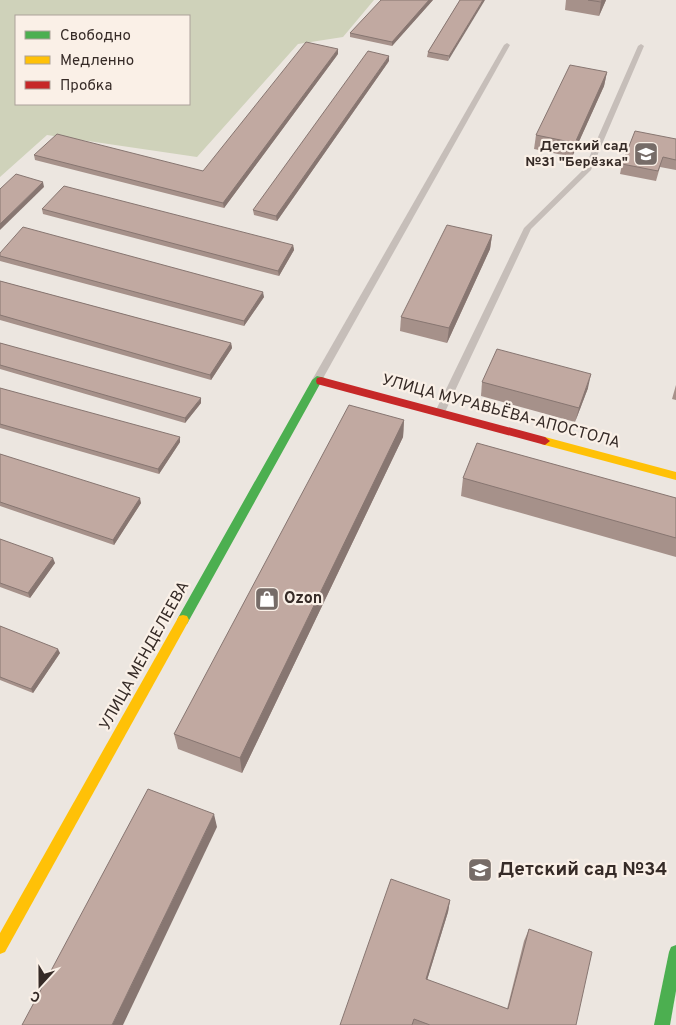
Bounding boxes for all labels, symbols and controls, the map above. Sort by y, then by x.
legend [15,15,190,105]
text: Свободно [60,27,131,46]
text: Медленно [60,52,134,71]
text: Пробка [60,77,112,96]
place label: Детский сад №31 "Берёзка" [525,138,628,171]
school or university icon: Детский сад №31 "Берёзка" [633,141,659,167]
street label: УЛИЦА МУРАВЬЁВА-АПОСТОЛА [380,369,623,454]
street label: УЛИЦА МЕНДЕЛЕЕВА [96,578,194,734]
shop icon: Ozon [254,586,280,612]
place label: Ozon [284,589,322,609]
school or university icon: Детский сад №34 [467,857,493,883]
place label: Детский сад №34 [498,858,668,882]
north arrow [15,960,65,1010]
text: С [29,986,43,1005]

